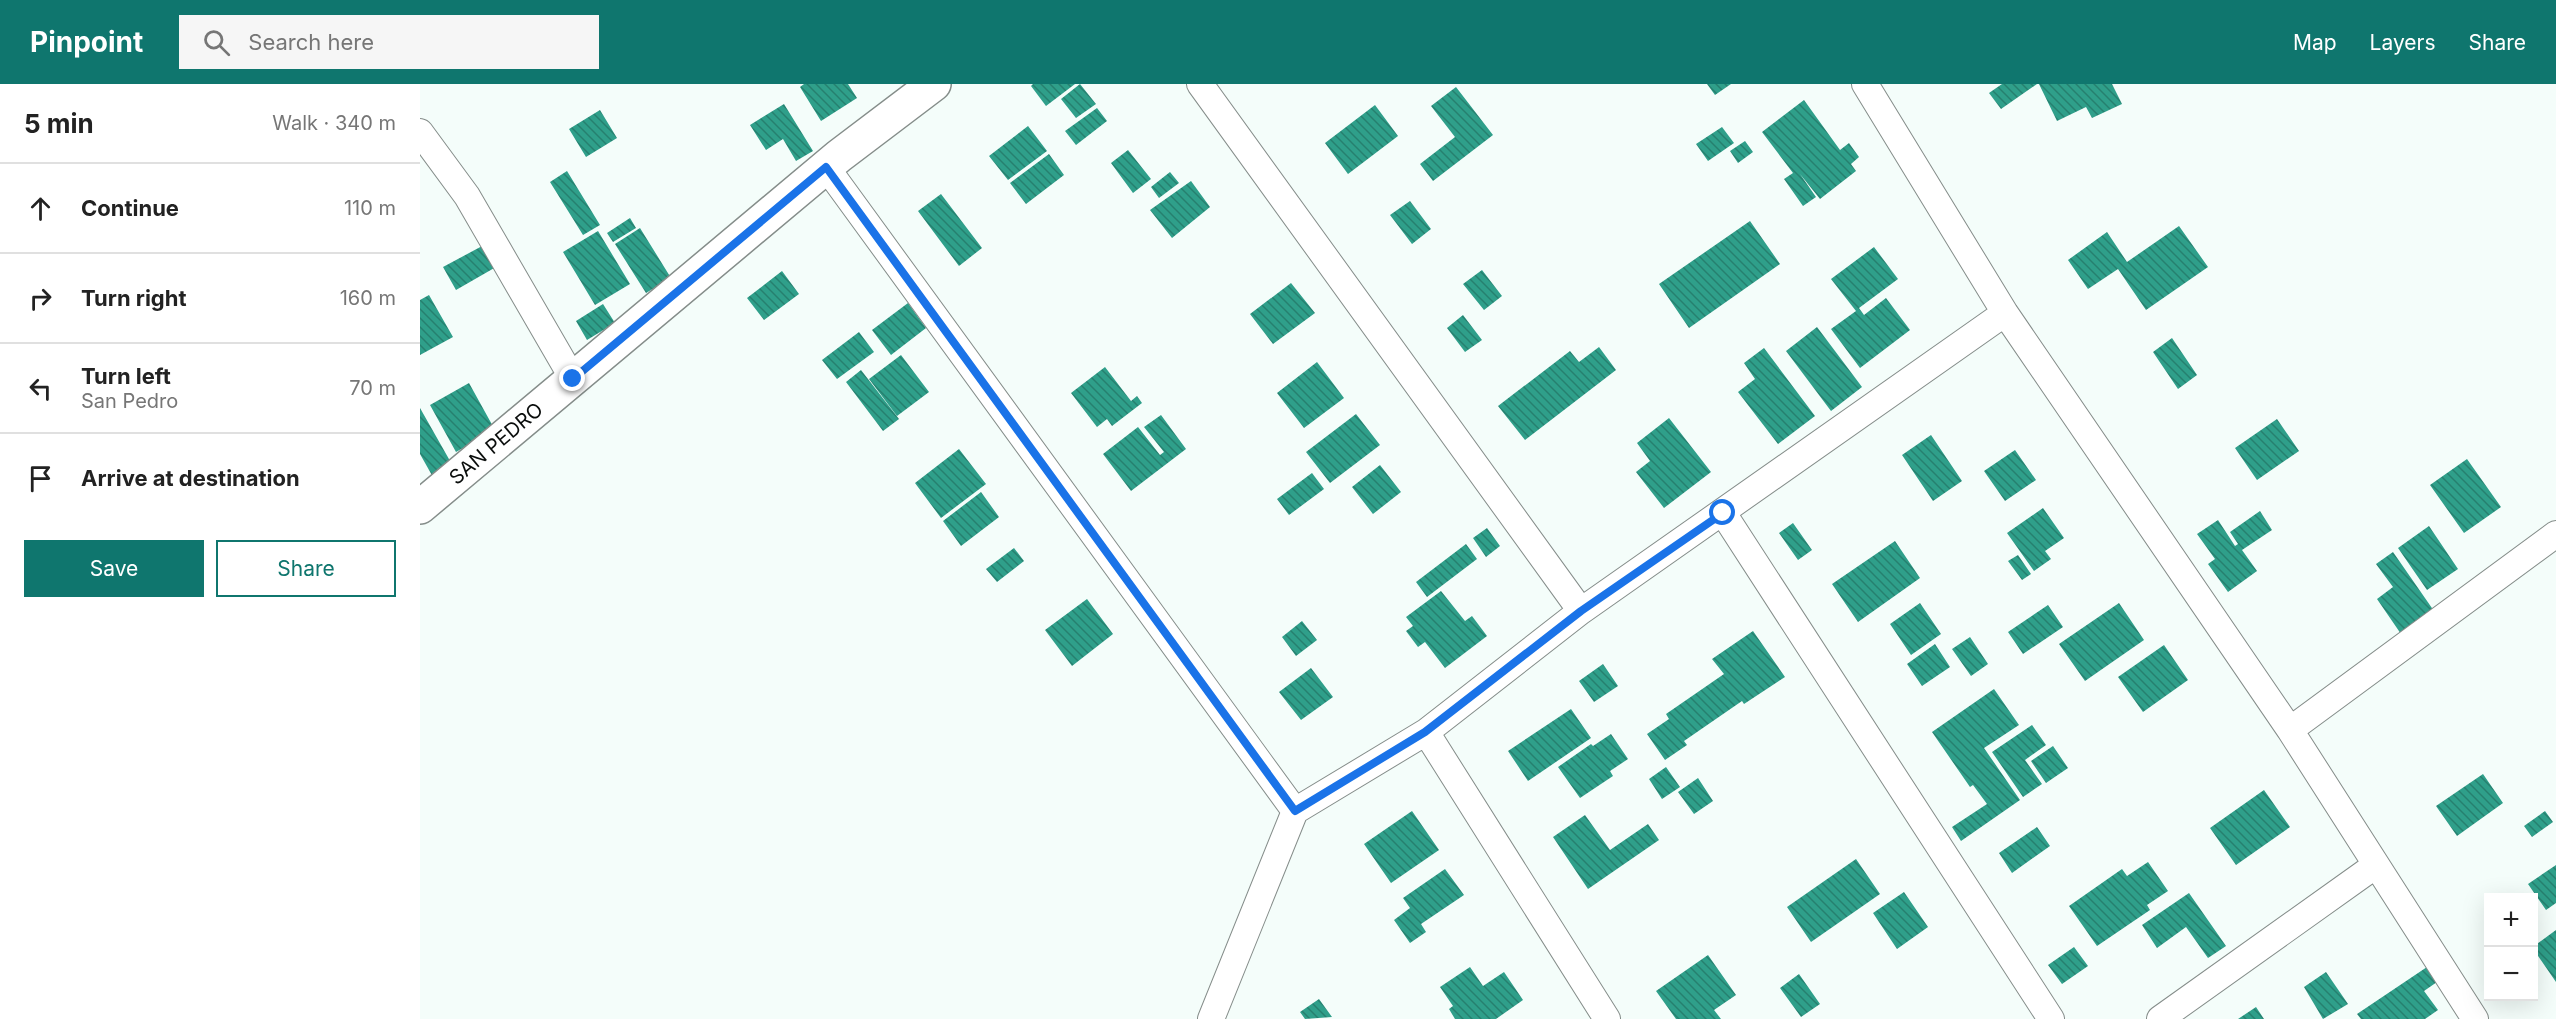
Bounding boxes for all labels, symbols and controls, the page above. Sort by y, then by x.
search box [179,15,599,69]
text: Pinpoint [30,25,143,59]
icon: search [200,26,233,59]
text: Search here [248,29,374,55]
text: Map [2293,30,2337,55]
text: Layers [2370,30,2436,55]
text: Share [2469,30,2526,55]
text: 5 min [24,108,94,139]
text: Walk · 340 m [272,111,396,135]
icon: ahead [24,192,57,225]
text: Continue [81,195,179,221]
text: 110 m [344,196,396,220]
icon: right [24,282,57,315]
text: Turn right [81,285,187,311]
text: 160 m [340,286,396,310]
text: Turn left [81,363,171,389]
route end [559,365,585,391]
icon: left [24,372,57,405]
text: 70 m [349,376,396,400]
text: San Pedro [81,389,178,413]
street label: SAN PEDRO [444,397,548,489]
icon: arrive [24,462,57,495]
text: Arrive at destination [81,465,300,491]
route start [1709,499,1735,525]
button: Save [24,540,204,597]
button: Share [216,540,396,597]
map controls [2484,893,2538,1001]
button: + [2484,893,2538,947]
button: − [2484,947,2538,1001]

